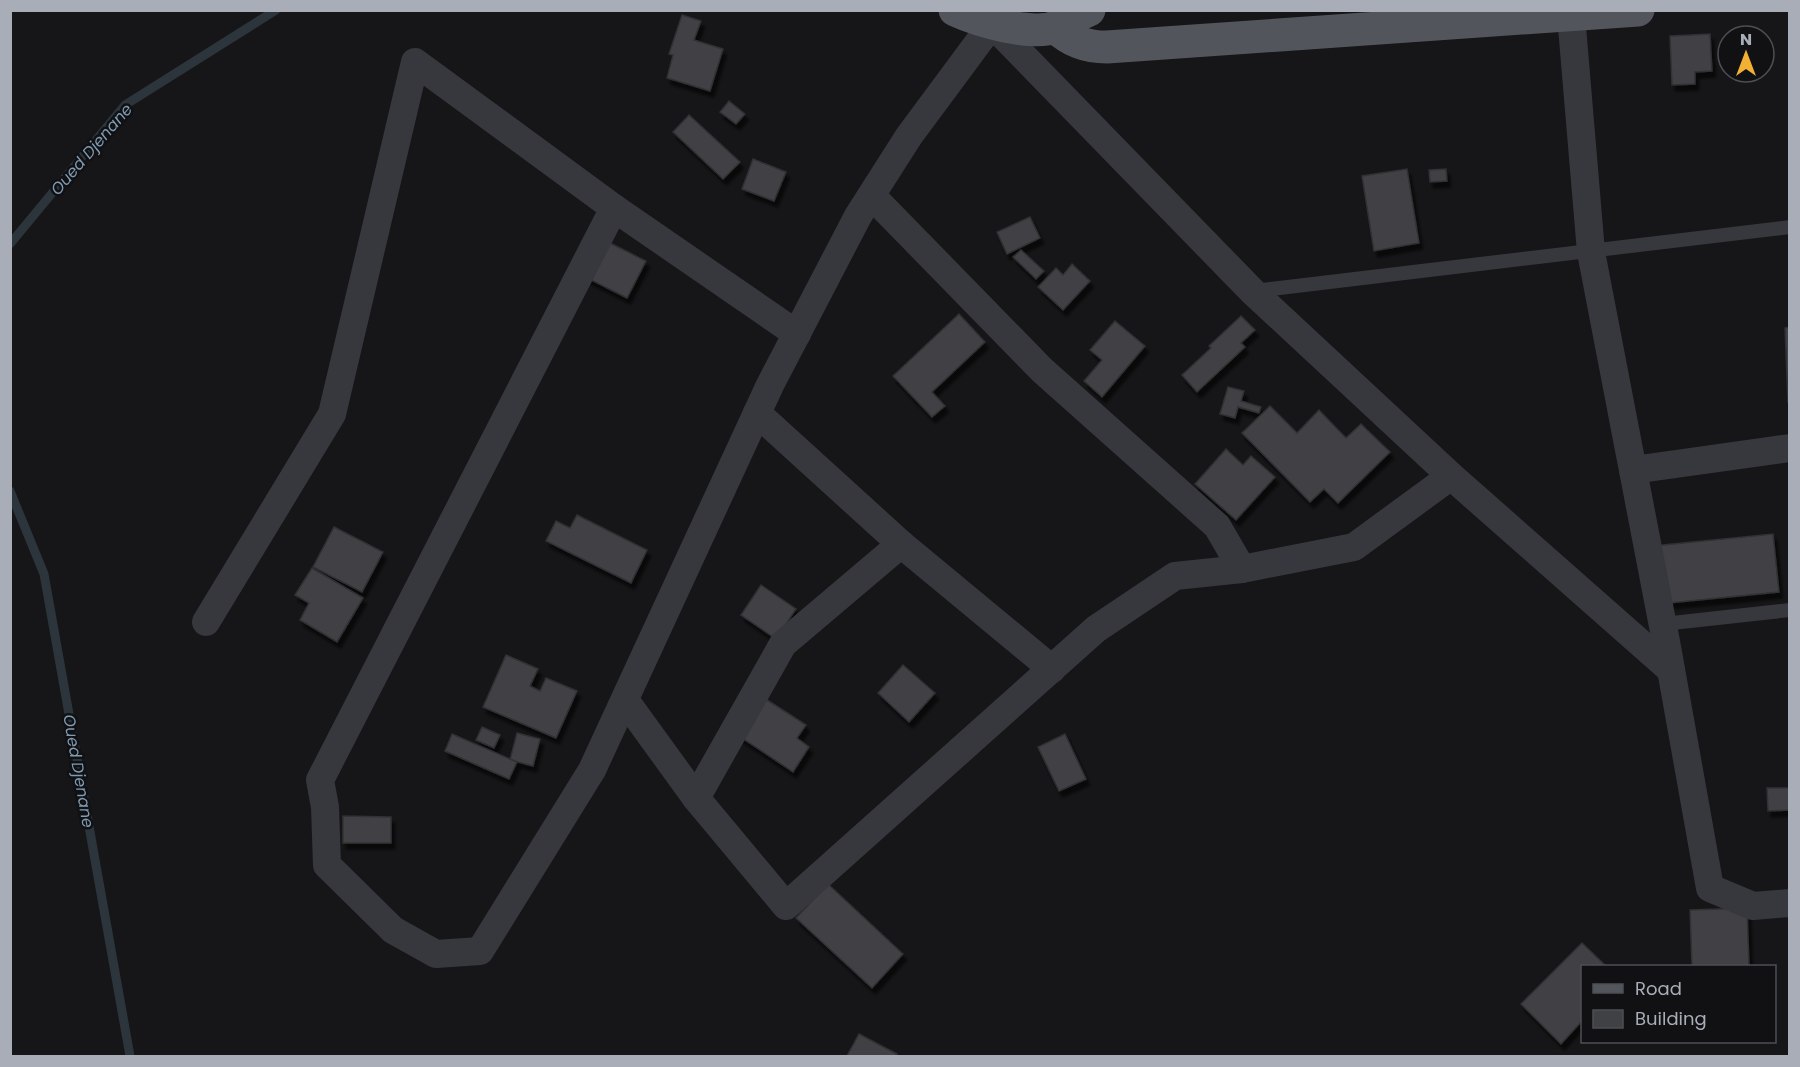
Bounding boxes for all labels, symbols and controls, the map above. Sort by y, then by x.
north arrow [1716,24,1776,84]
text: N [1740,28,1752,51]
water label: Oued Djenane [45,98,138,200]
water label: Oued Djenane [57,713,100,830]
legend [1581,965,1776,1043]
text: Road [1635,976,1682,1001]
text: Building [1635,1006,1707,1031]

